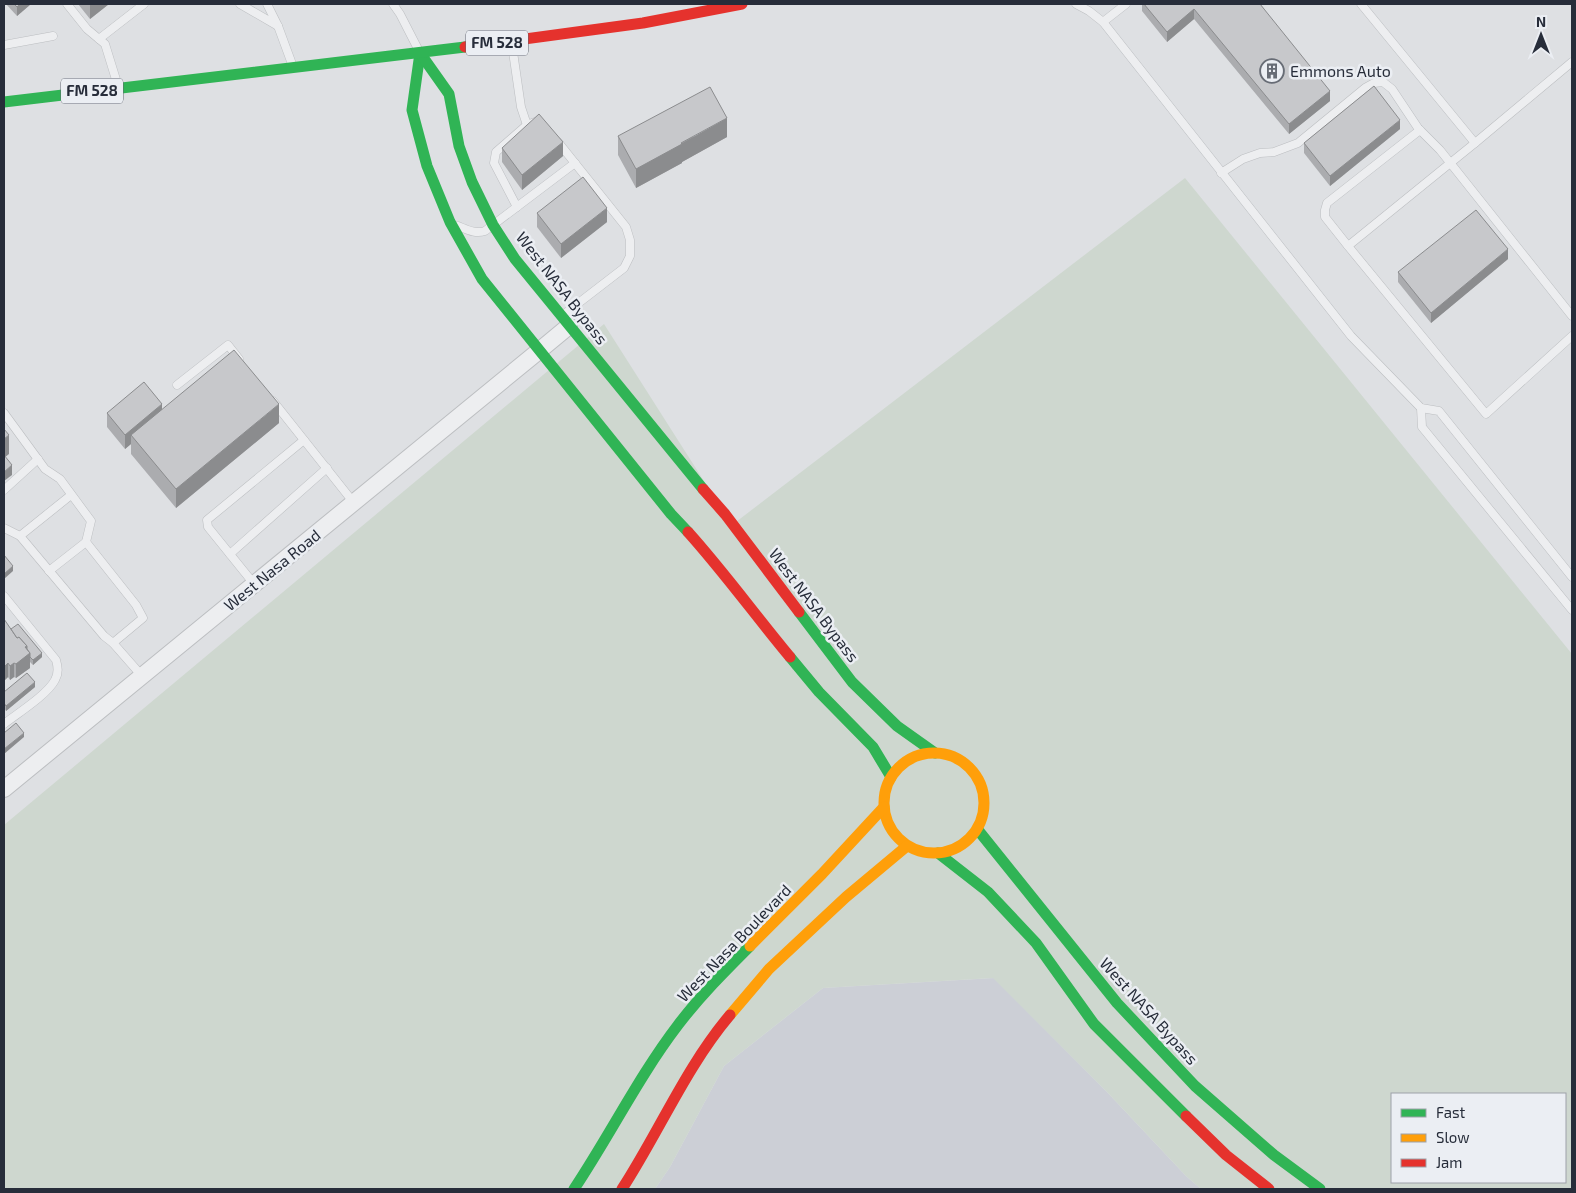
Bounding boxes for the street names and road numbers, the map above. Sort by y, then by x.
road number: FM 528 [466,30,528,56]
road number: FM 528 [61,78,123,104]
street label: West NASA Bypass [513,228,612,348]
street label: West Nasa Road [220,525,324,614]
street label: West NASA Bypass [765,544,863,665]
street label: West Nasa Boulevard [673,880,795,1005]
street label: West NASA Bypass [1096,953,1202,1068]

